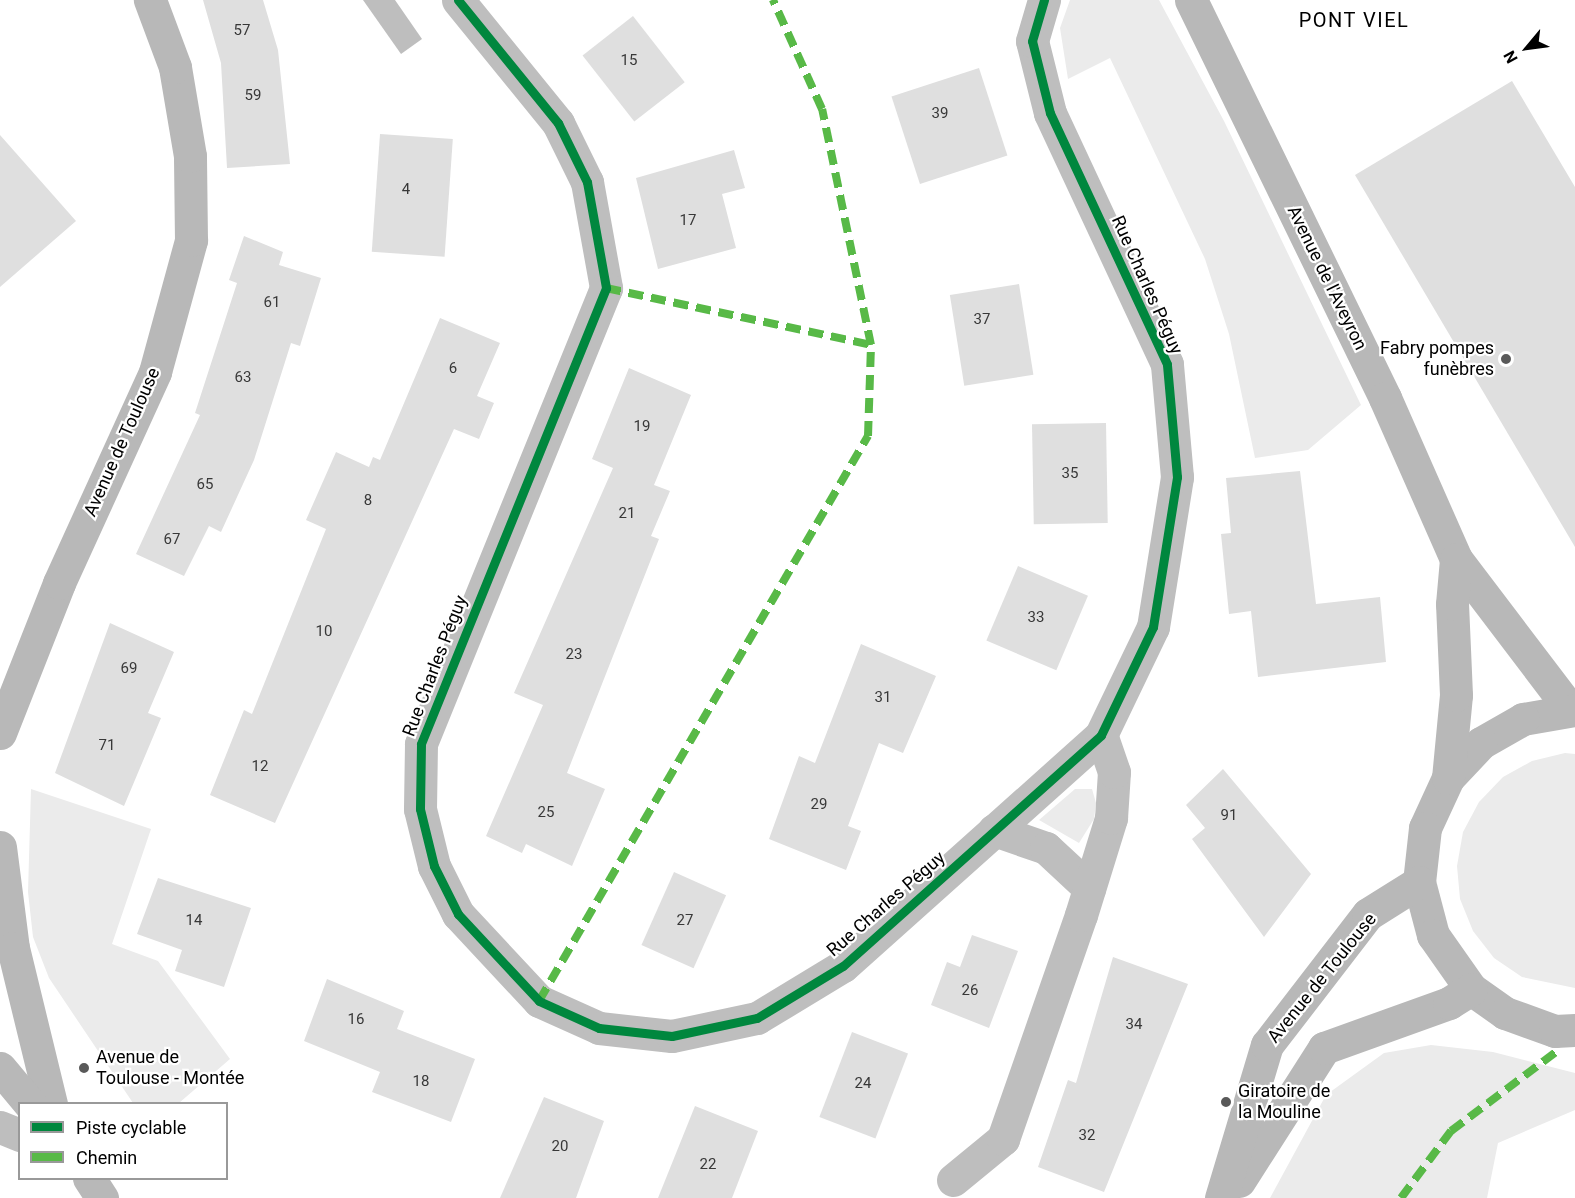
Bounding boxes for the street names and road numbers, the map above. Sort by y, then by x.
street label: Avenue de l'Aveyron [1283,202,1371,354]
street label: Rue Charles Péguy [1107,212,1187,358]
street label: Avenue de Toulouse [79,364,165,520]
street label: Rue Charles Péguy [398,592,472,740]
street label: Rue Charles Péguy [822,847,950,961]
street label: Avenue de Toulouse [1263,909,1381,1047]

